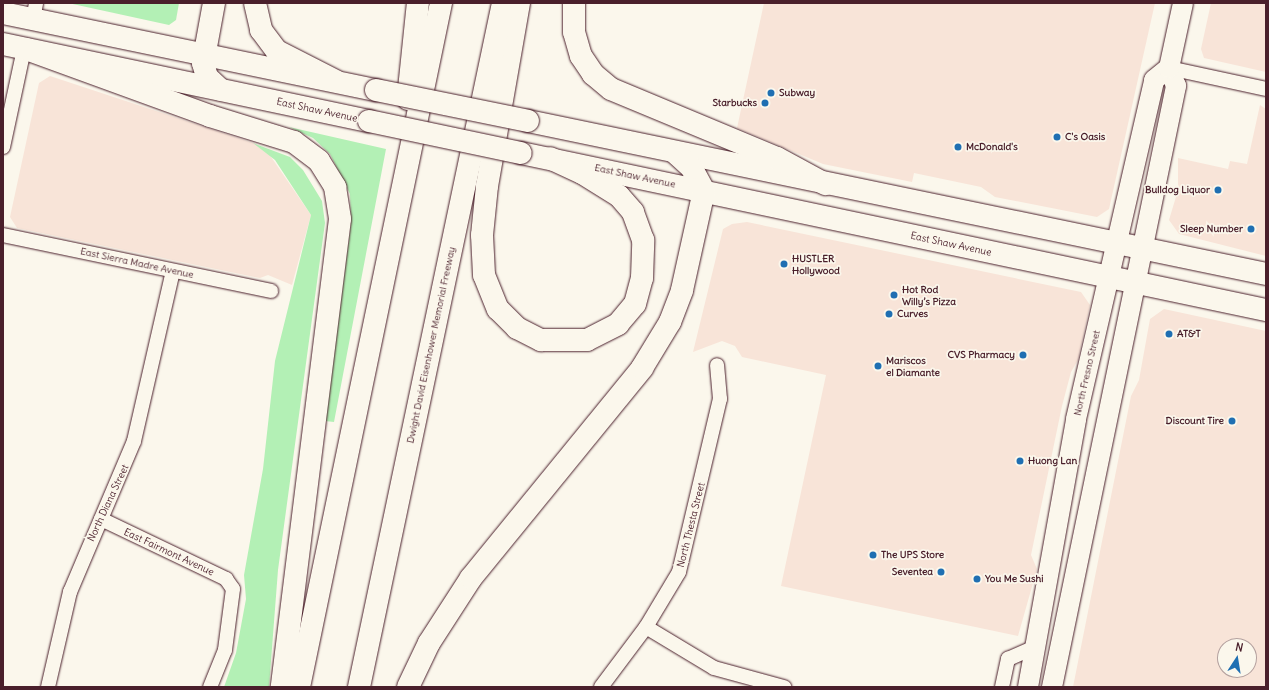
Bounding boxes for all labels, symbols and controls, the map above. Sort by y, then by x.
place label: Subway [779,87,815,99]
marker: Subway [766,88,776,98]
street label: East Shaw Avenue [275,96,359,124]
place label: Starbucks [712,97,757,109]
marker: Starbucks [760,98,770,108]
place label: C's Oasis [1065,131,1105,143]
marker: C's Oasis [1052,132,1062,142]
place label: McDonald's [966,141,1018,153]
marker: McDonald's [953,142,963,152]
street label: East Shaw Avenue [593,162,677,190]
place label: Bulldog Liquor [1145,184,1210,196]
marker: Bulldog Liquor [1213,185,1223,195]
place label: Sleep Number [1180,223,1243,235]
marker: Sleep Number [1246,224,1256,234]
street label: East Shaw Avenue [909,230,993,258]
street label: East Sierra Madre Avenue [79,245,195,281]
street label: Dwight David Eisenhower Memorial Freeway [404,246,458,444]
place label: HUSTLER Hollywood [792,252,840,276]
marker: HUSTLER Hollywood [779,259,789,269]
place label: Hot Rod Willy’s Pizza [902,283,956,306]
marker: Hot Rod Willy’s Pizza [889,290,899,300]
place label: Curves [897,308,928,320]
marker: Curves [884,309,894,319]
place label: AT&T [1177,328,1201,340]
street label: North Fresno Street [1071,329,1103,417]
marker: AT&T [1164,329,1174,339]
place label: CVS Pharmacy [947,349,1015,361]
marker: CVS Pharmacy [1018,350,1028,360]
place label: Mariscos el Diamante [886,354,940,378]
marker: Mariscos el Diamante [873,361,883,371]
place label: Discount Tire [1166,415,1224,427]
marker: Discount Tire [1227,416,1237,426]
place label: Huong Lan [1028,455,1077,467]
marker: Huong Lan [1015,456,1025,466]
street label: North Diana Street [85,463,131,543]
street label: North Thesta Street [675,481,707,569]
street label: East Fairmont Avenue [122,526,216,578]
place label: The UPS Store [881,549,944,561]
marker: The UPS Store [868,550,878,560]
place label: Seventea [892,566,933,578]
marker: Seventea [936,567,946,577]
place label: You Me Sushi [985,573,1043,585]
marker: You Me Sushi [972,574,982,584]
north arrow [1217,638,1257,678]
text: N [1234,640,1244,655]

